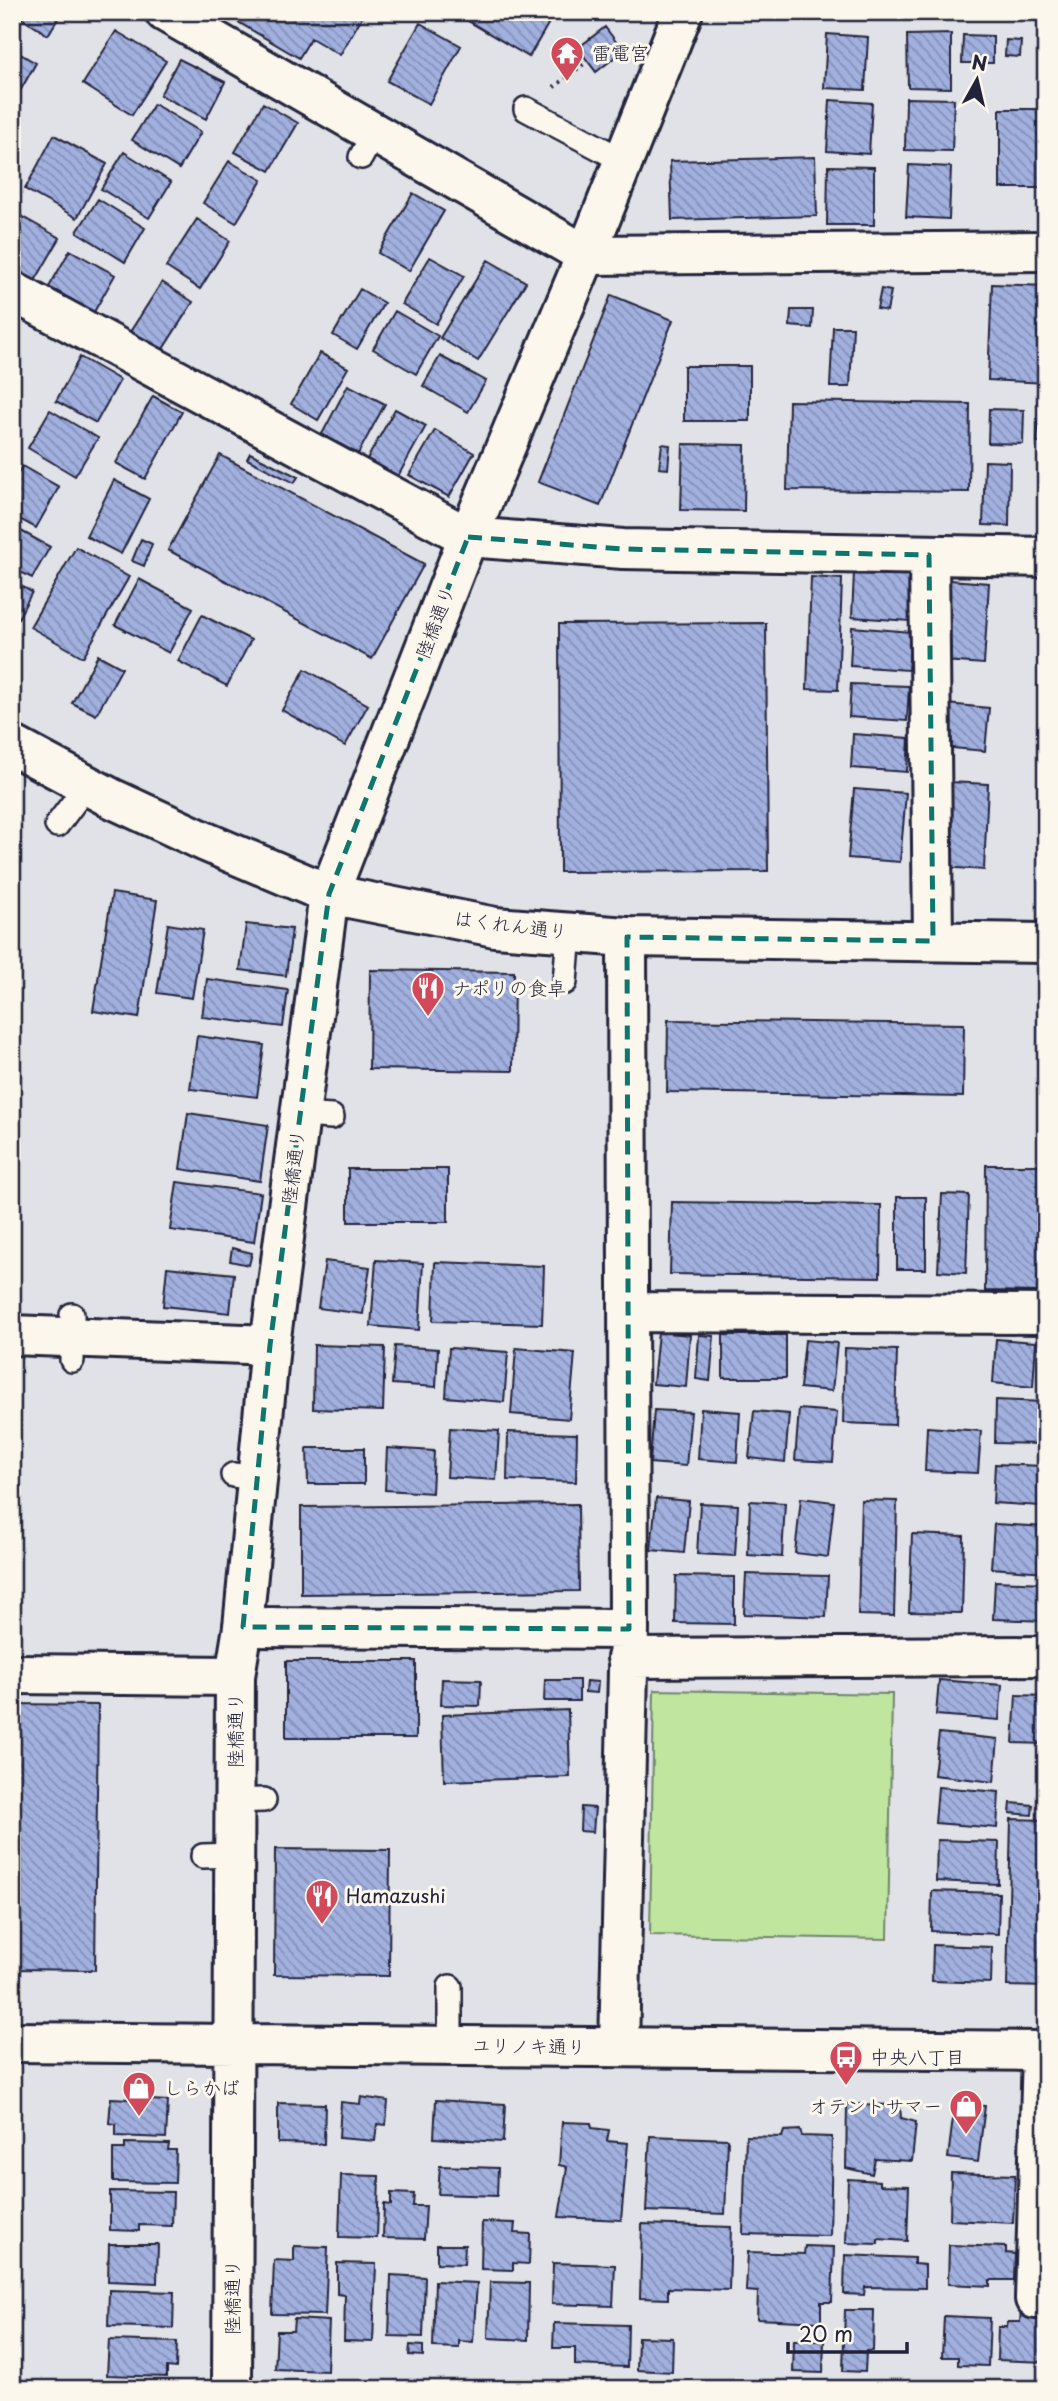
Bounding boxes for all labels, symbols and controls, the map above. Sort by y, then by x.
temple icon: 雷電宮 [548,34,586,83]
place label: 雷電宮 [592,38,649,66]
north arrow [942,46,1012,116]
text: N [970,47,989,77]
street label: 陸橋通り [407,581,461,662]
street label: はくれん通り [453,903,569,945]
restaurant icon: ナポリの食卓 [409,969,447,1018]
place label: ナポリの食卓 [452,973,566,1001]
street label: 陸橋通り [273,1127,311,1206]
street label: 陸橋通り [220,1692,248,1768]
restaurant icon: Hamazushi [303,1877,341,1926]
place label: Hamazushi [346,1881,446,1909]
street label: ユリノキ通り [472,2030,586,2060]
bus stop icon: 中央八丁目 [827,2038,865,2087]
place label: 中央八丁目 [870,2042,965,2070]
shop icon: しらかば [120,2069,158,2118]
place label: しらかば [164,2073,240,2101]
shop icon: オテントサマー [947,2087,985,2136]
place label: オテントサマー [809,2091,942,2119]
street label: 陸橋通り [217,2259,245,2335]
scale bar [788,2310,908,2354]
text: 20 m [799,2317,853,2349]

